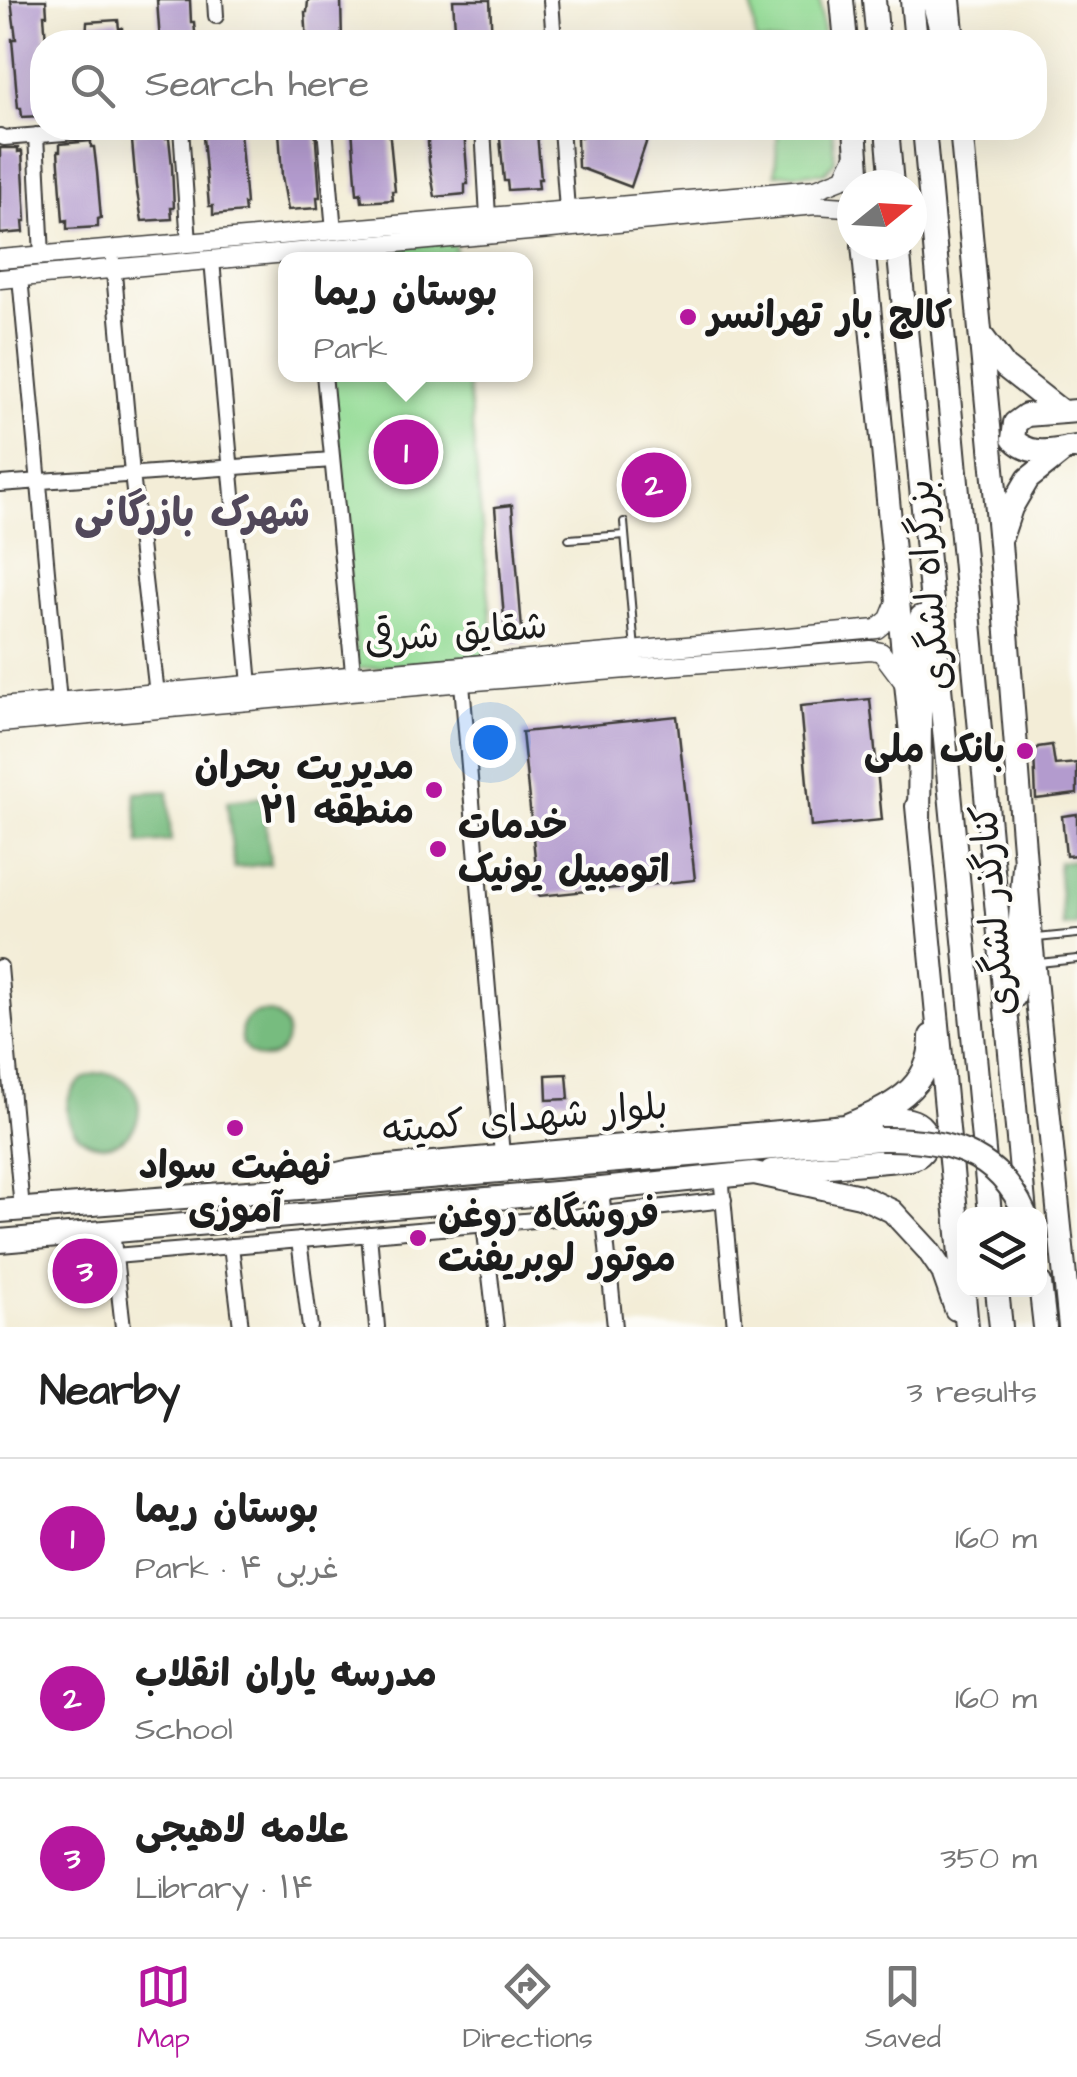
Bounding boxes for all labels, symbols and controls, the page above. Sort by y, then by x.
search box [30,30,1047,140]
icon: search [65,58,120,113]
text: Search here [145,59,369,111]
north arrow [837,170,927,260]
popup [278,252,533,382]
text: بوستان ریما [314,268,497,320]
place label: کالج بار تهرانسر [705,291,952,343]
marker: کالج بار تهرانسر [677,306,699,328]
text: Park [314,326,388,371]
pin: 1 [374,414,438,490]
pin: 2 [622,448,686,522]
street label: بزرگراه لشگری [895,477,965,693]
district label: شهرک بازرگانی [74,487,310,542]
street label: شقایق شرقی [362,600,550,668]
your location [465,717,516,768]
place label: بانک ملی [864,725,1005,777]
marker: بانک ملی [1014,740,1036,762]
place label: مدیریت بحران منطقه ۲۱ [194,742,414,838]
marker: مدیریت بحران منطقه ۲۱ [423,779,445,801]
place label: خدمات اتومبیل یونیک [458,801,669,897]
street label: کنارگذر لشگری [959,802,1029,1018]
marker: خدمات اتومبیل یونیک [427,838,449,860]
street label: بلوار شهدای کمیته [380,1081,670,1157]
marker: نهضت سواد آموزی [224,1117,246,1139]
place label: نهضت سواد آموزی [139,1141,331,1237]
place label: فروشگاه روغن موتور لوبریفنت [438,1190,676,1286]
map controls [957,1207,1047,1297]
button: layers [957,1207,1047,1297]
marker: فروشگاه روغن موتور لوبریفنت [407,1227,429,1249]
pin: 3 [52,1234,118,1308]
text: Nearby [40,1363,180,1421]
text: 3 results [907,1370,1037,1415]
text: بوستان ریما [135,1485,318,1537]
text: 1 [70,1516,75,1561]
text: 160 m [955,1516,1037,1561]
text: Park · ۴ غربی [135,1546,339,1591]
text: مدرسه یاران انقلاب [135,1649,437,1701]
text: 2 [63,1676,82,1721]
text: 160 m [955,1676,1037,1721]
text: School [135,1707,233,1752]
text: علامه لاهیجی [135,1805,351,1857]
text: 3 [64,1836,81,1881]
text: 350 m [940,1836,1037,1881]
text: Library · ۱۴ [135,1866,315,1911]
tab: Map [136,1959,191,2058]
tab: Directions [463,1959,593,2058]
tab: Saved [865,1959,941,2058]

